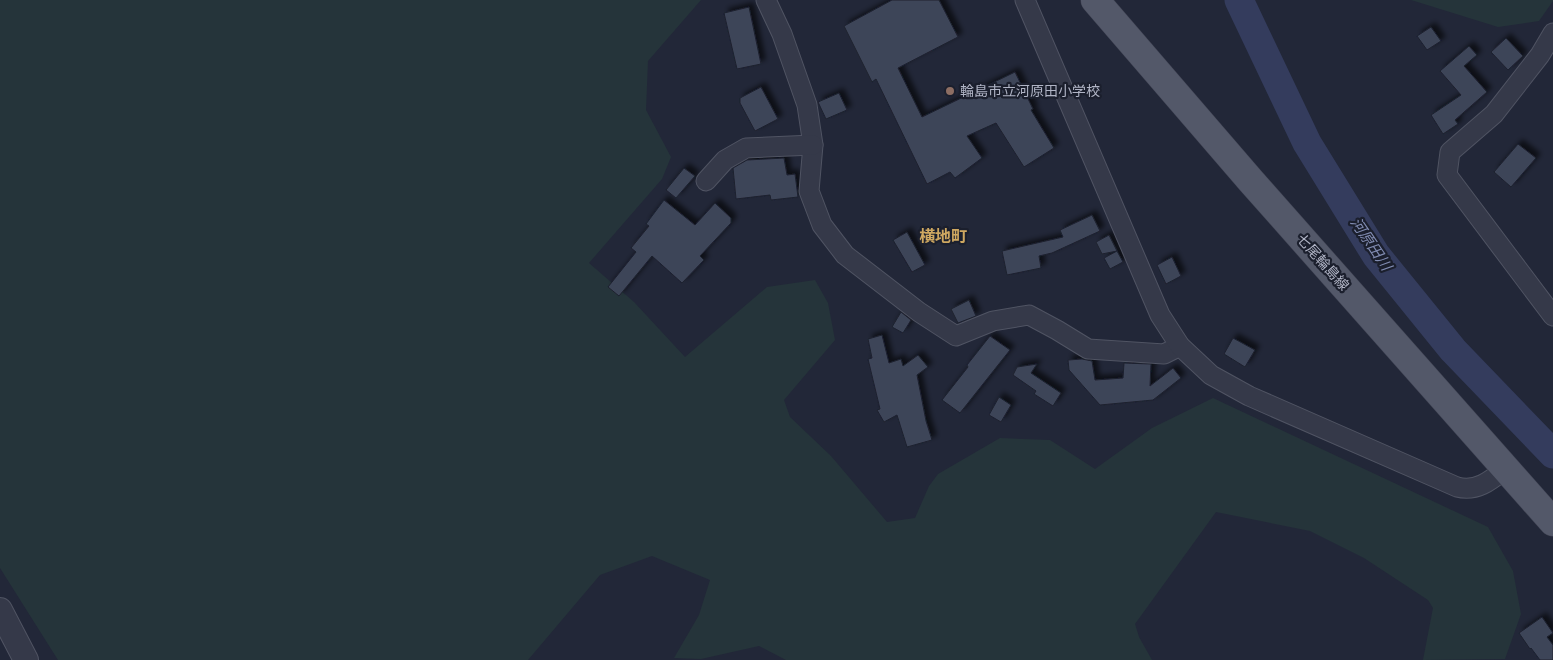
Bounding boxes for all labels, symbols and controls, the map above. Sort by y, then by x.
place label: 輪島市立河原田小学校 [960,82,1100,100]
marker: 輪島市立河原田小学校 [944,85,956,97]
water label: 河原田川 [1347,214,1396,276]
district label: 横地町 [919,227,967,246]
street label: 七尾輪島線 [1293,230,1353,294]

